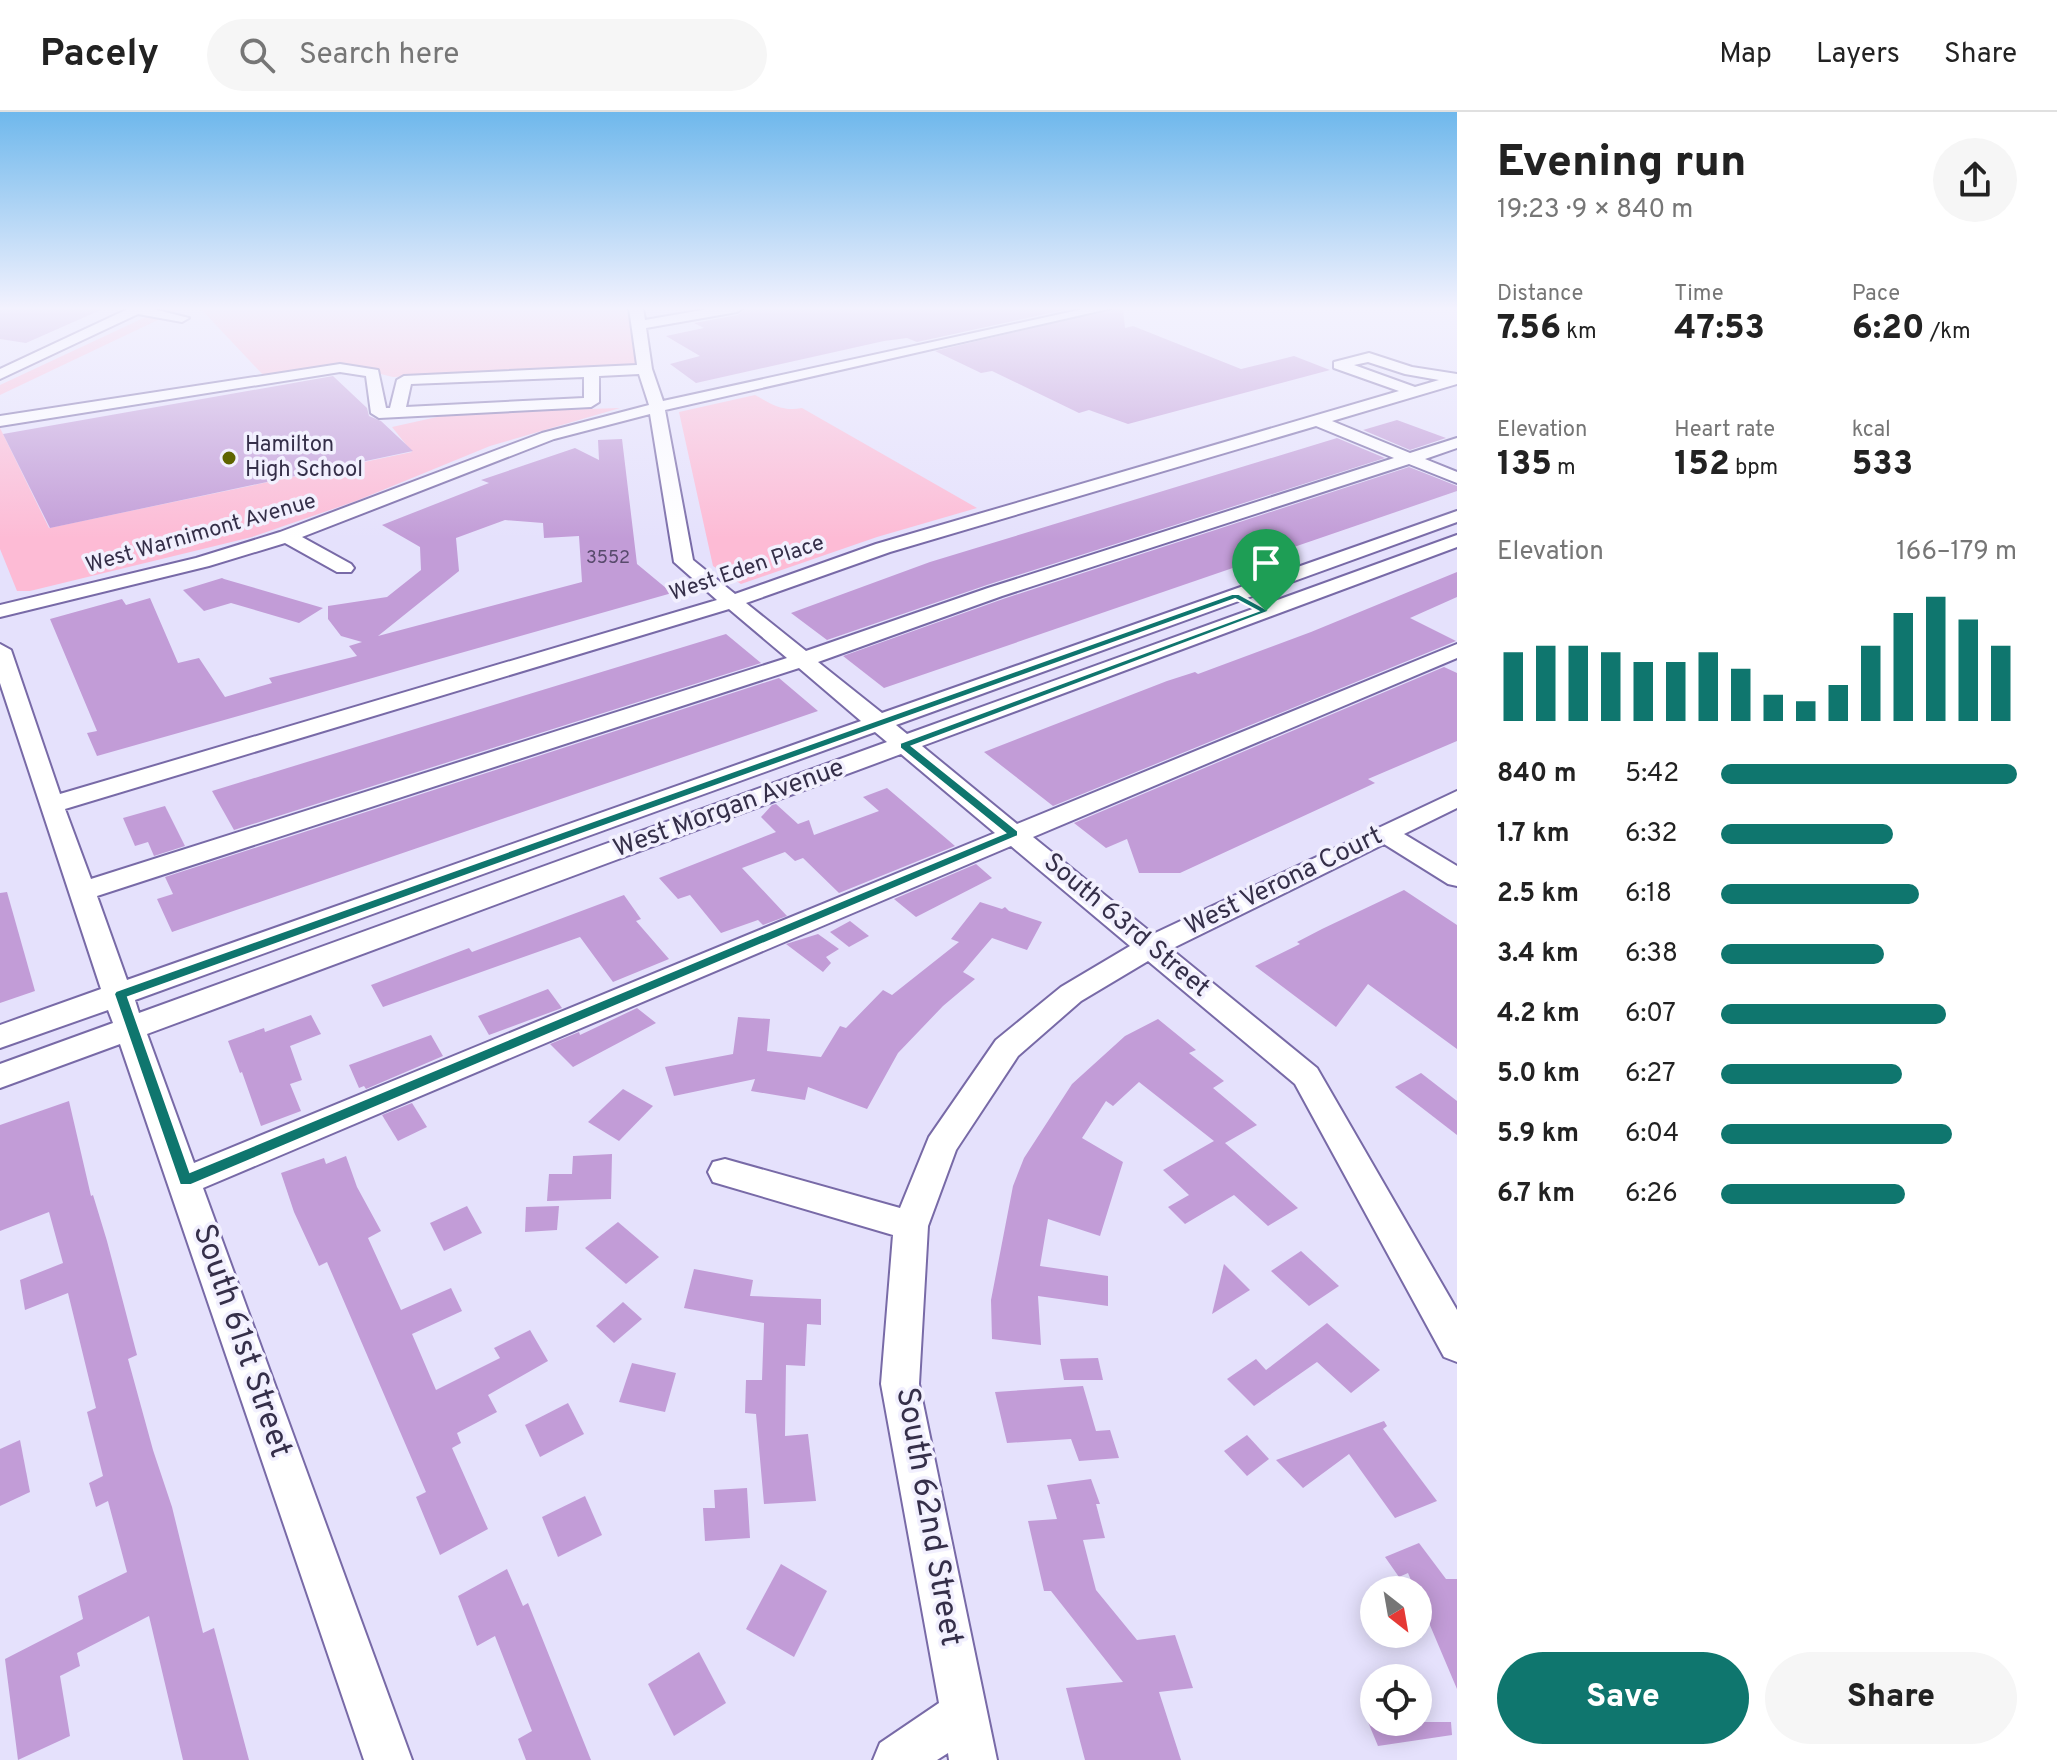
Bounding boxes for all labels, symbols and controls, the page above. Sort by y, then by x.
search box [207,19,767,91]
text: Pacely [40,31,159,80]
icon: search [235,33,279,77]
text: Search here [299,37,459,74]
text: Map [1719,37,1772,73]
text: Layers [1816,37,1900,73]
text: Share [1944,37,2017,73]
text: Evening run [1497,136,1746,192]
button: share [1933,138,2017,222]
text: 19:23 · 9 × 840 m [1497,194,1693,227]
text: Distance [1497,281,1583,308]
text: Time [1674,281,1724,308]
text: Pace [1852,281,1900,308]
text: 7.56 [1497,308,1561,351]
text: 47:53 [1674,308,1765,351]
text: 6:20 [1852,308,1925,351]
text: km [1561,319,1597,346]
text: /km [1925,319,1971,346]
text: Elevation [1497,417,1587,444]
text: Heart rate [1674,417,1775,444]
text: kcal [1852,417,1891,444]
place label: Hamilton High School [245,432,363,484]
text: 135 [1497,444,1552,487]
text: 152 [1674,444,1730,487]
text: 533 [1852,444,1913,487]
marker: Hamilton High School [220,449,238,467]
text: m [1552,455,1576,482]
text: bpm [1730,455,1778,482]
street label: West Warnimont Avenue [83,488,319,580]
pin [1232,529,1300,611]
street label: West Eden Place [666,530,828,608]
text: Elevation [1497,536,1604,569]
text: 166–179 m [1896,536,2017,569]
icon: arrive [1244,541,1288,585]
house number: 3552 [586,547,630,570]
street label: West Morgan Avenue [609,752,849,866]
text: 840 m [1497,758,1576,791]
text: 5:42 [1625,758,1679,791]
text: 1.7 km [1497,818,1570,851]
text: 6:32 [1625,818,1677,851]
street label: West Verona Court [1180,820,1388,944]
street label: South 63rd Street [1036,847,1216,1005]
text: 2.5 km [1497,878,1579,911]
text: 6:18 [1625,878,1672,911]
text: 3.4 km [1497,938,1579,971]
text: 6:38 [1625,938,1678,971]
text: 4.2 km [1497,998,1580,1031]
text: 6:07 [1625,998,1676,1031]
text: 5.0 km [1497,1058,1580,1091]
text: 6:27 [1625,1058,1676,1091]
text: 5.9 km [1497,1118,1579,1151]
text: 6:04 [1625,1118,1679,1151]
text: 6.7 km [1497,1178,1575,1211]
text: 6:26 [1625,1178,1678,1211]
street label: South 61st Street [182,1219,300,1463]
street label: South 62nd Street [886,1384,970,1650]
north arrow [1360,1576,1432,1648]
map controls [1360,1576,1432,1736]
button: Save [1497,1652,1749,1744]
button: Share [1765,1652,2017,1744]
button: locate [1360,1664,1432,1736]

